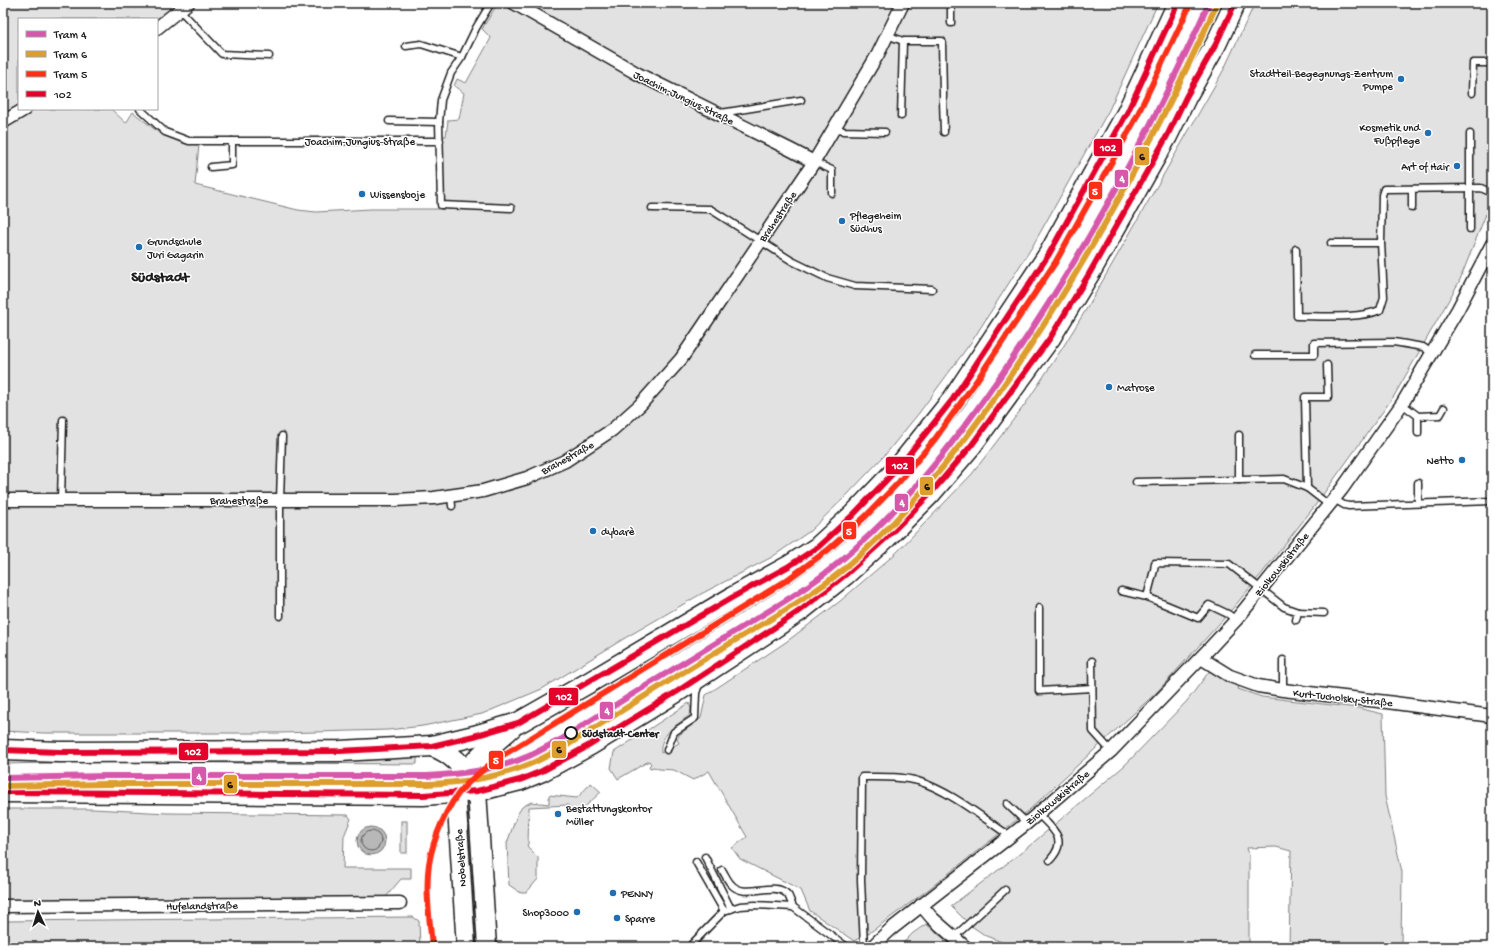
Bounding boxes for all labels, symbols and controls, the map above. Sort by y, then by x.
legend [18,18,158,110]
text: Tram 4 [53,29,87,43]
text: Tram 6 [53,49,88,63]
text: Tram 5 [53,69,87,83]
street label: Joachim-Jungius-Straße [631,69,736,129]
place label: Stadtteil-Begegnungs-Zentrum Pumpe [1250,69,1393,94]
marker: Stadtteil-Begegnungs-Zentrum Pumpe [1396,74,1406,84]
text: 102 [53,89,72,103]
place label: Kosmetik und Fußpflege [1359,123,1422,148]
marker: Kosmetik und Fußpflege [1423,128,1433,138]
street label: Joachim-Jungius-Straße [305,137,416,149]
line badge: 102 [1093,138,1123,157]
text: 102 [1099,143,1117,155]
line badge: 6 [1134,146,1150,166]
text: 6 [1139,152,1145,164]
place label: Art of Hair [1401,161,1450,174]
marker: Art of Hair [1452,161,1462,171]
line badge: 4 [1114,169,1129,188]
text: 4 [1118,174,1125,186]
line badge: 5 [1088,181,1103,200]
text: 5 [1092,187,1098,199]
marker: Wissensboje [357,189,367,199]
street label: Brahestraße [757,189,800,245]
place label: Wissensboje [370,190,426,202]
place label: Pflegeheim Südhus [849,211,901,236]
marker: Pflegeheim Südhus [837,216,847,226]
place label: Grundschule Juri Gagarin [147,237,205,262]
marker: Grundschule Juri Gagarin [134,242,144,252]
district label: Südstadt [131,269,191,287]
marker: Matrose [1104,382,1114,392]
place label: Matrose [1117,383,1155,395]
street label: Brahestraße [539,439,597,479]
marker: Netto [1457,455,1467,465]
line badge: 102 [885,456,915,475]
place label: Netto [1426,456,1454,468]
text: 102 [891,461,909,473]
line badge: 6 [919,476,934,496]
text: 6 [924,482,930,494]
line badge: 4 [894,493,909,512]
street label: Brahestraße [209,496,268,508]
text: 4 [898,498,905,510]
line badge: 5 [842,521,857,540]
marker: dybarè [588,526,598,536]
place label: dybarè [601,527,635,539]
text: 5 [846,527,852,539]
street label: Ziolkowskistraße [1253,531,1312,600]
line badge: 102 [548,687,579,706]
street label: Kurt-Tucholsky-Straße [1292,688,1393,710]
text: 102 [555,692,573,704]
line badge: 4 [599,701,614,720]
text: 4 [603,706,610,718]
marker: Südstadt-Center [564,726,578,740]
place label: Südstadt-Center [582,728,660,741]
line badge: 6 [551,740,567,759]
line badge: 102 [178,742,209,761]
text: 6 [556,745,562,757]
text: 102 [184,747,202,759]
line badge: 5 [488,750,504,770]
text: 5 [493,756,499,768]
line badge: 4 [191,766,207,786]
street label: Ziolkowskistraße [1024,768,1093,829]
text: 4 [195,772,202,784]
line badge: 6 [223,774,238,794]
text: 6 [227,780,233,792]
place label: Bestattungskontor Müller [565,804,653,829]
marker: Bestattungskontor Müller [553,809,563,819]
street label: Nobelstraße [454,828,470,887]
marker: PENNY [608,888,618,898]
place label: PENNY [620,889,653,901]
north arrow [18,892,58,932]
text: N [33,898,41,910]
street label: Hufelandstraße [166,899,238,914]
marker: Shop3000 [572,907,582,917]
place label: Shop3000 [522,908,569,920]
marker: Sparre [612,913,622,923]
place label: Sparre [625,914,655,926]

